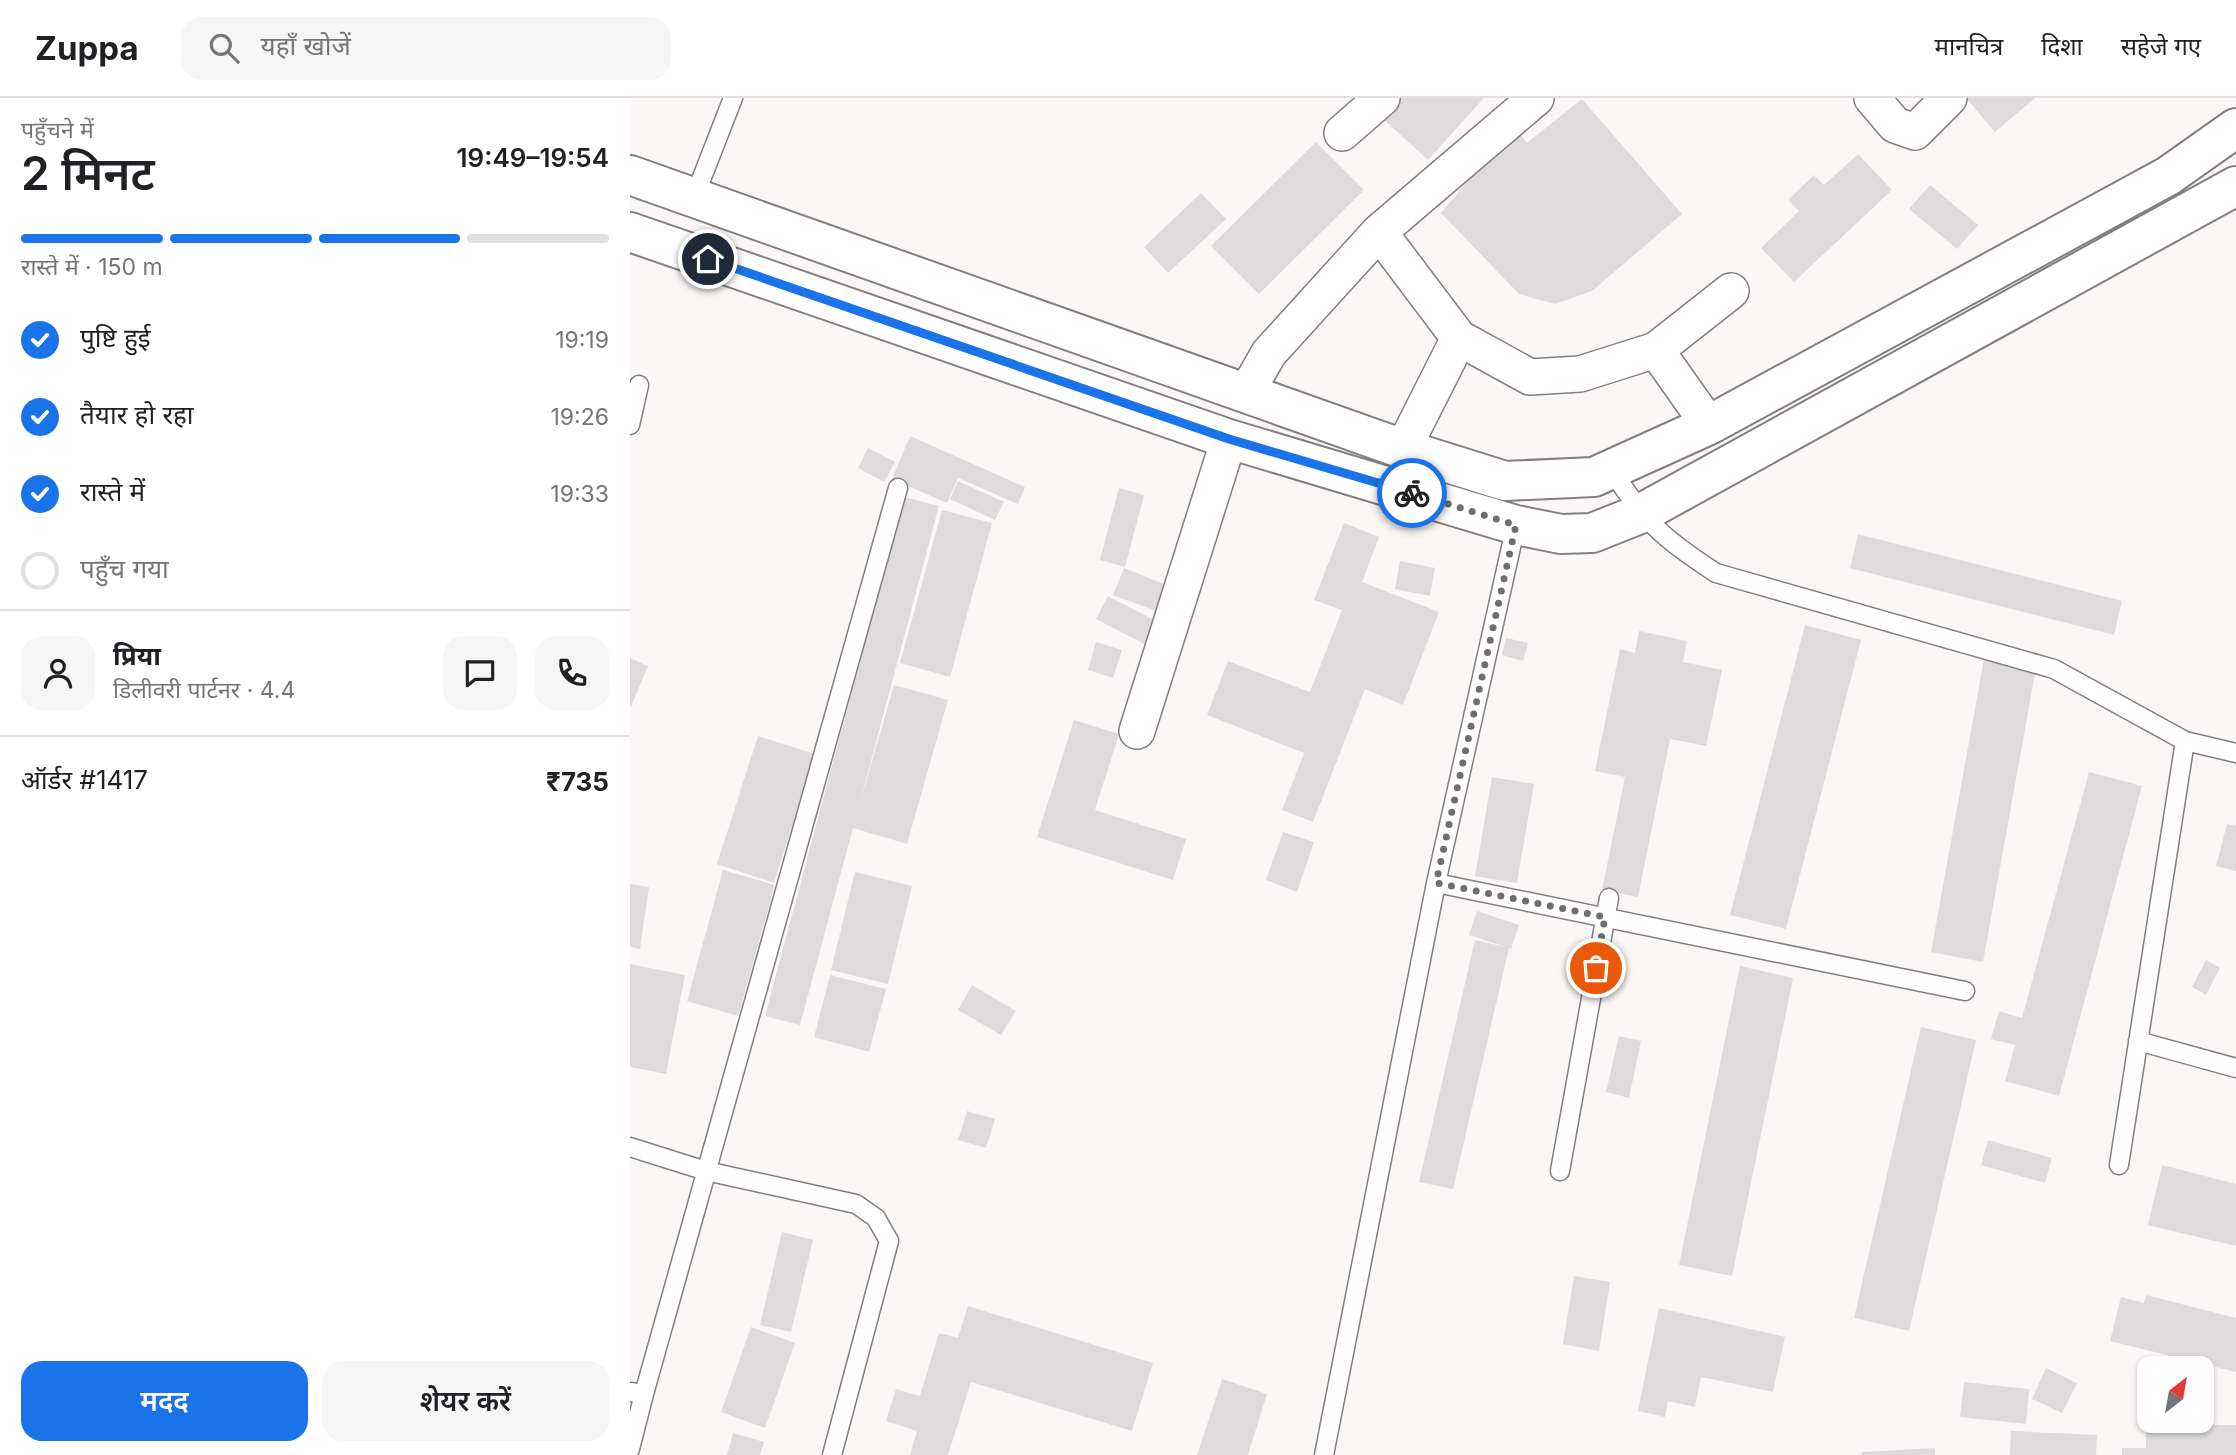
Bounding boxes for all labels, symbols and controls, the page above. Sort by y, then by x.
search box [181,17,671,80]
text: Zuppa [35,28,139,68]
icon: search [205,29,243,67]
text: यहाँ खोजें [261,30,351,61]
text: मानचित्र [1935,32,2003,61]
text: दिशा [2041,32,2083,61]
text: सहेजे गए [2121,32,2201,61]
text: पहुँचने में [21,116,94,144]
text: 19:49–19:54 [457,142,609,173]
text: 2 मिनट [21,145,155,201]
pin [678,229,738,289]
icon: home [689,240,727,278]
text: रास्ते में · 150 m [21,253,163,281]
icon: check [21,321,59,359]
text: पुष्टि हुई [80,322,151,353]
text: 19:19 [555,326,609,354]
icon: check [21,398,59,436]
text: तैयार हो रहा [80,399,194,430]
text: 19:26 [550,403,609,431]
courier [1377,458,1447,528]
icon: bike [1393,474,1431,512]
icon: check [21,475,59,513]
text: रास्ते में [80,476,145,507]
text: 19:33 [550,480,609,508]
text: पहुँच गया [80,553,169,584]
button: person [21,636,95,710]
button: chat [443,636,517,710]
button: phone [535,636,609,710]
text: प्रिया [113,640,161,671]
text: डिलीवरी पार्टनर · 4.4 [113,676,295,704]
text: ऑर्डर #1417 [21,764,148,795]
text: ₹735 [546,766,609,797]
pin [1566,938,1626,998]
icon: bag [1577,949,1615,987]
north arrow [2137,1356,2214,1433]
map controls [2137,1356,2214,1433]
button: मदद [21,1361,308,1441]
button: शेयर करें [322,1361,609,1441]

